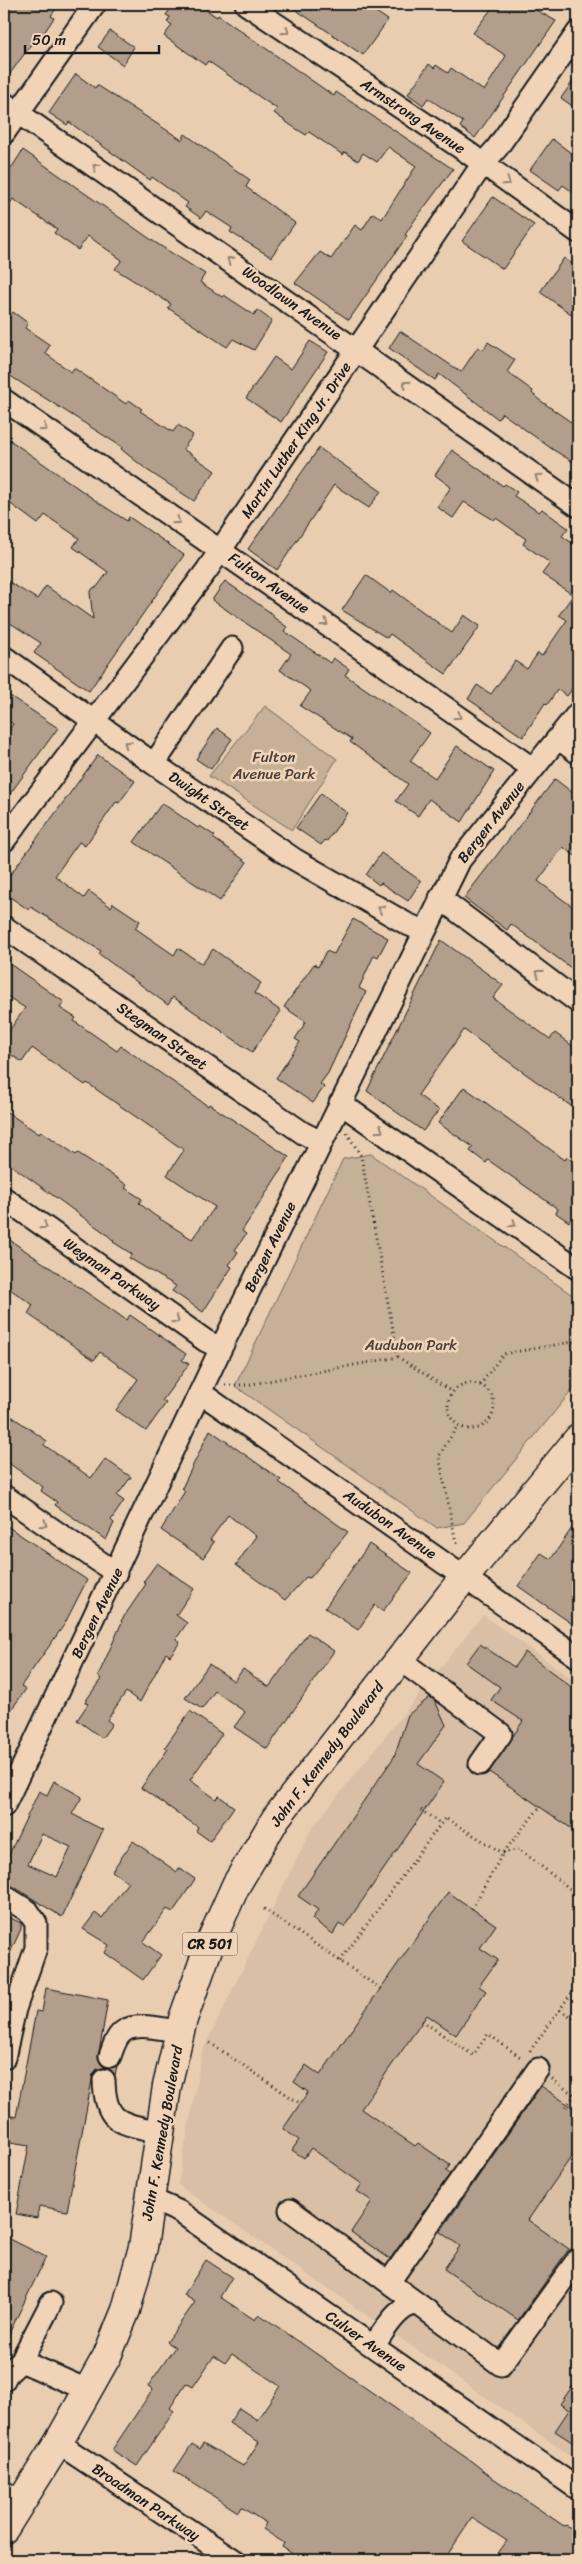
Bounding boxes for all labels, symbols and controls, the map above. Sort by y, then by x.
scale bar [25,22,159,54]
one-way arrow [281,25,290,34]
text: 50 m [32,27,67,53]
street label: Armstrong Avenue [354,71,471,161]
one-way arrow [93,164,102,173]
one-way arrow [501,176,511,185]
one-way arrow [226,257,236,266]
street label: Woodlawn Avenue [237,259,347,347]
street label: Martin Luther King Jr. Drive [234,356,358,524]
one-way arrow [402,381,412,390]
one-way arrow [38,422,48,431]
one-way arrow [535,474,544,484]
one-way arrow [171,515,181,524]
street label: Fulton Avenue [223,545,315,621]
one-way arrow [319,617,329,626]
one-way arrow [453,710,462,719]
one-way arrow [123,741,133,750]
park label: Fulton Avenue Park [232,744,316,787]
street label: Dwight Street [163,764,255,838]
street label: Bergen Avenue [450,775,532,869]
one-way arrow [377,905,386,915]
one-way arrow [536,970,545,978]
street label: Stegman Street [111,995,213,1077]
one-way arrow [374,1124,384,1133]
street label: Bergen Avenue [237,1197,303,1297]
one-way arrow [507,1218,517,1227]
one-way arrow [38,1220,47,1229]
street label: Wegman Parkway [58,1231,166,1318]
one-way arrow [171,1314,180,1323]
park label: Audubon Park [364,1332,457,1358]
street label: Audubon Avenue [337,1481,442,1566]
one-way arrow [38,1518,48,1527]
street label: Bergen Avenue [64,1563,130,1663]
street label: John F. Kennedy Boulevard [263,1675,391,1833]
road number: CR 501 [182,1932,238,1956]
street label: John F. Kennedy Boulevard [134,2043,190,2223]
street label: Culver Avenue [320,2303,412,2379]
street label: Broadman Parkway [86,2456,206,2548]

